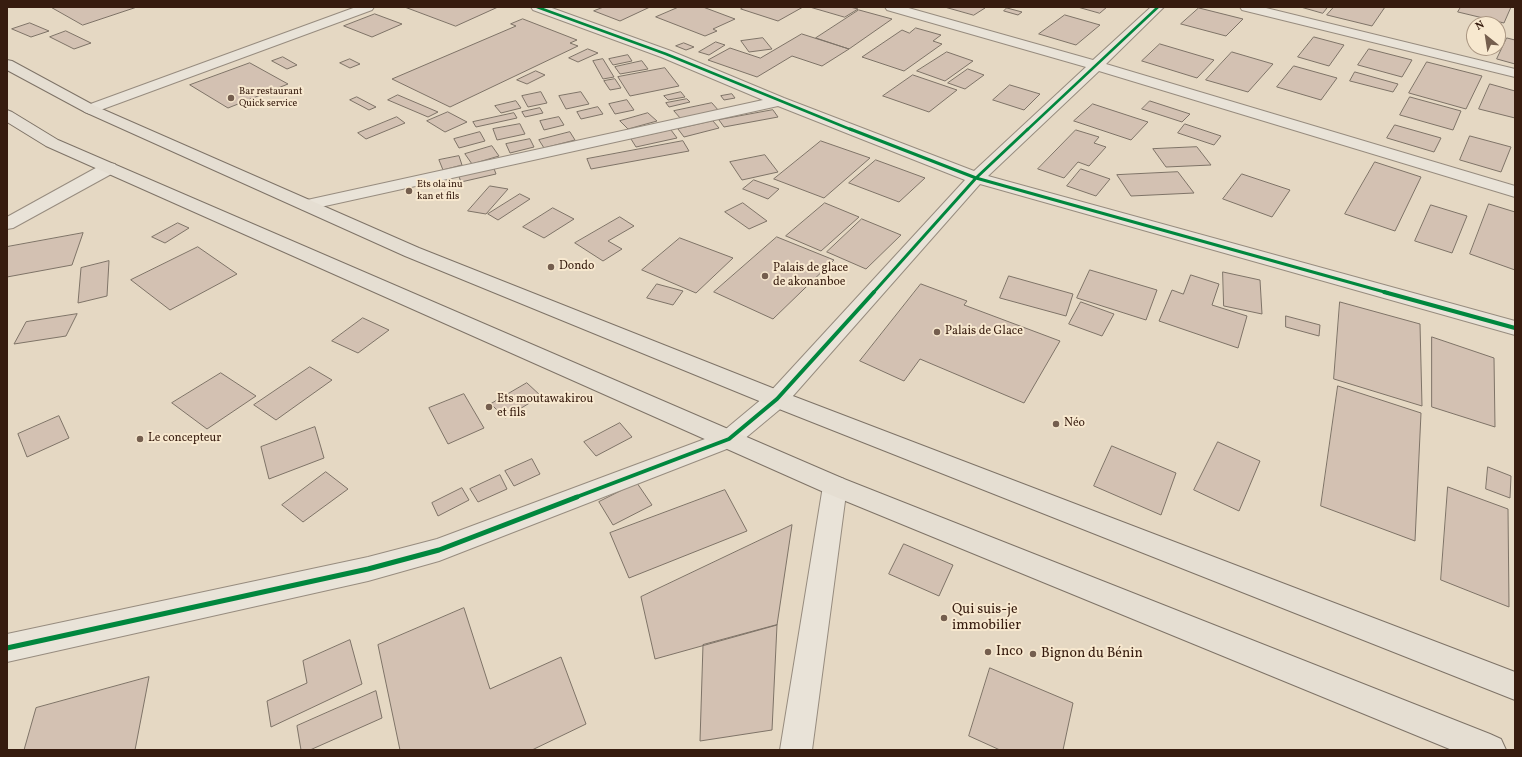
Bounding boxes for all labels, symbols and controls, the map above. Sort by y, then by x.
north arrow [1466,16,1506,56]
text: N [1473,18,1487,35]
place label: Bar restaurant Quick service [239,86,302,110]
marker: Bar restaurant Quick service [226,93,236,103]
place label: Ets ola inu kan et fils [417,179,463,202]
marker: Ets ola inu kan et fils [404,186,414,196]
place label: Dondo [559,260,594,274]
marker: Dondo [546,262,556,272]
place label: Palais de glace de akonanboe [773,262,848,290]
marker: Palais de glace de akonanboe [760,271,770,281]
place label: Palais de Glace [945,325,1023,339]
marker: Palais de Glace [932,327,942,337]
place label: Ets moutawakirou et fils [497,393,593,421]
marker: Ets moutawakirou et fils [484,402,494,412]
place label: Néo [1064,417,1085,431]
marker: Néo [1051,419,1061,429]
place label: Le concepteur [148,432,221,446]
marker: Le concepteur [135,434,145,444]
place label: Qui suis-je immobilier [952,602,1021,634]
marker: Qui suis-je immobilier [939,613,949,623]
place label: Inco [996,644,1023,660]
place label: Bignon du Bénin [1041,646,1143,662]
marker: Inco [983,647,993,657]
marker: Bignon du Bénin [1028,649,1038,659]

